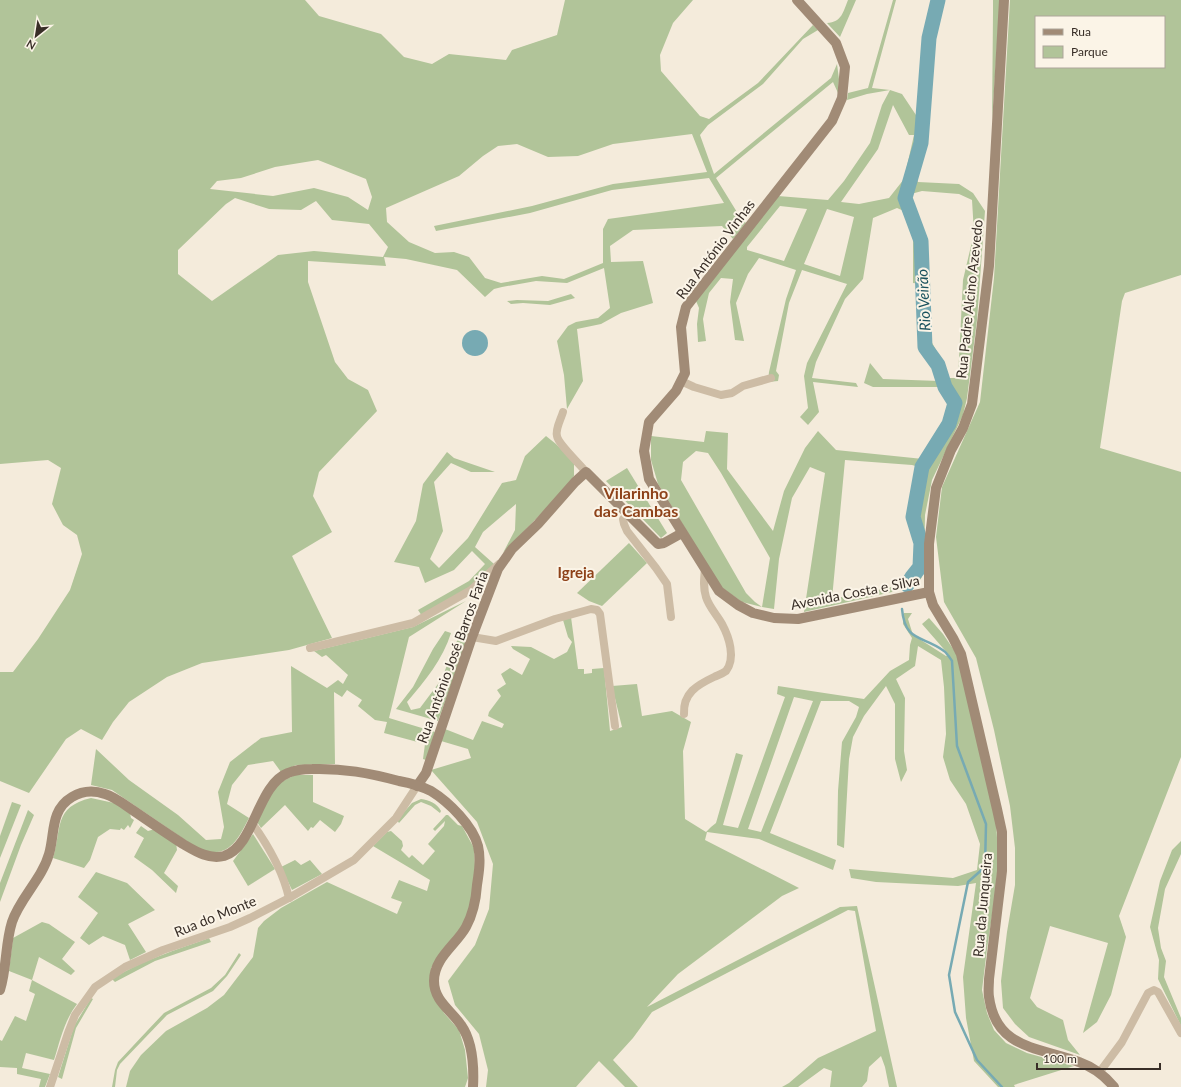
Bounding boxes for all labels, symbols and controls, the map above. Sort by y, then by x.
north arrow [16,16,56,56]
legend [1035,16,1165,68]
text: Rua [1071,24,1091,39]
text: N [24,37,38,53]
text: Parque [1071,44,1108,59]
street label: Rua António Vinhas [672,196,758,302]
street label: Rua Padre Alcino Azevedo [952,219,986,379]
water label: Rio Veirão [912,268,934,331]
district label: Vilarinho das Cambas [594,483,678,520]
district label: Igreja [558,563,594,581]
street label: Rua António José Barros Faria [413,569,491,745]
street label: Avenida Costa e Silva [789,571,921,613]
street label: Rua da Junqueira [969,852,995,958]
street label: Rua do Monte [171,892,259,940]
scale bar [1037,1045,1160,1071]
text: 100 m [1043,1051,1077,1066]

